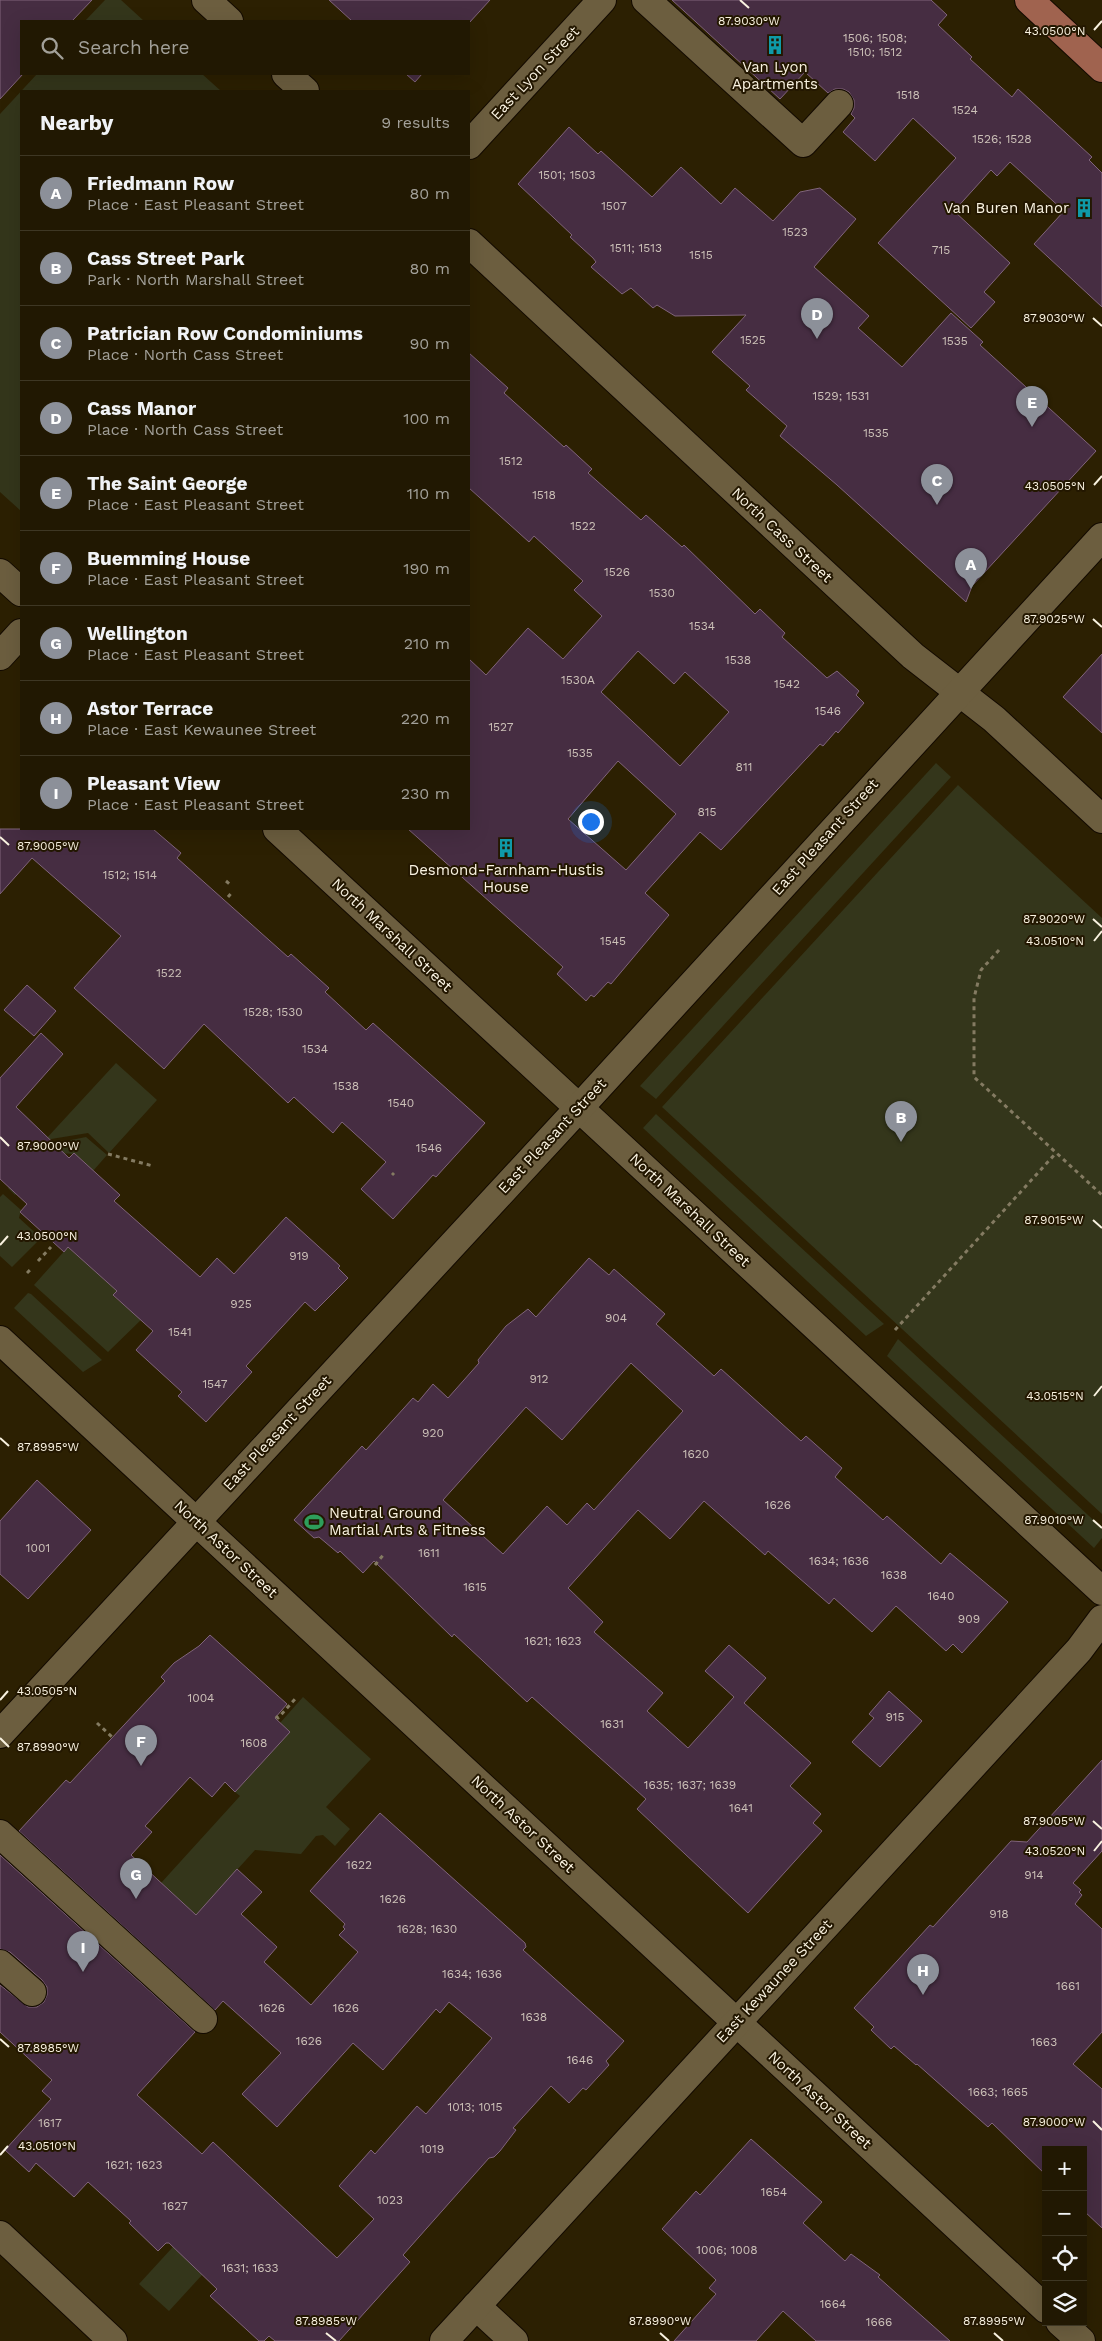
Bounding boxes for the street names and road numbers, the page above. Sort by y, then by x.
street label: East Lyon Street [487,22,583,123]
street label: North Cass Street [728,484,837,587]
street label: East Pleasant Street [768,775,882,899]
street label: North Marshall Street [328,875,456,996]
street label: East Pleasant Street [494,1074,610,1197]
street label: North Marshall Street [626,1150,754,1271]
street label: East Pleasant Street [219,1371,335,1494]
street label: North Astor Street [171,1496,282,1602]
street label: North Astor Street [468,1771,579,1877]
street label: East Kewaunee Street [712,1915,836,2046]
street label: North Astor Street [765,2047,876,2153]

